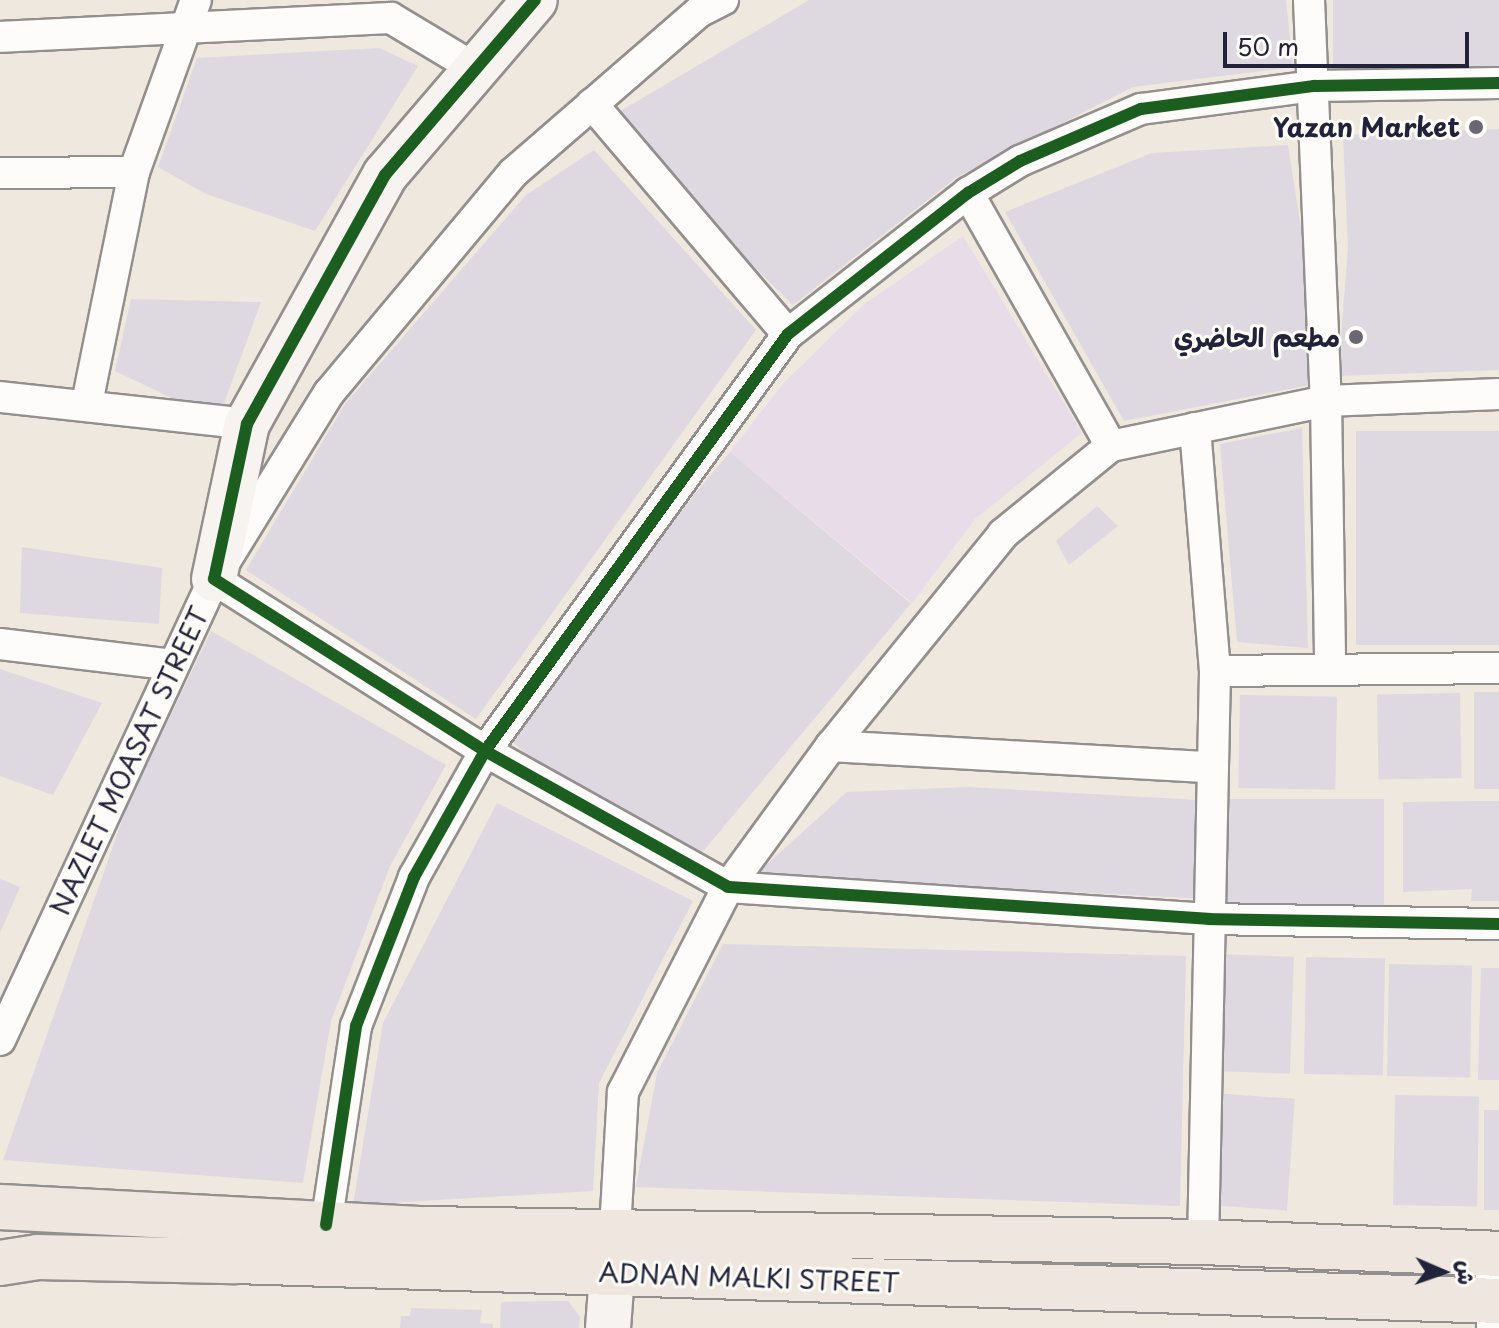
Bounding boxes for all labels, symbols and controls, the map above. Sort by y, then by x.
scale bar [1227,16,1473,66]
text: 50 m [1237,28,1299,64]
place label: Yazan Market [1274,111,1460,143]
marker: Yazan Market [1467,118,1485,136]
place label: مطعم الحاضري [1174,321,1340,353]
marker: مطعم الحاضري [1347,328,1365,346]
street label: NAZLET MOASAT STREET [43,599,215,923]
north arrow [1403,1232,1483,1312]
street label: ADNAN MALKI STREET [596,1256,902,1298]
text: ش [1451,1260,1484,1286]

